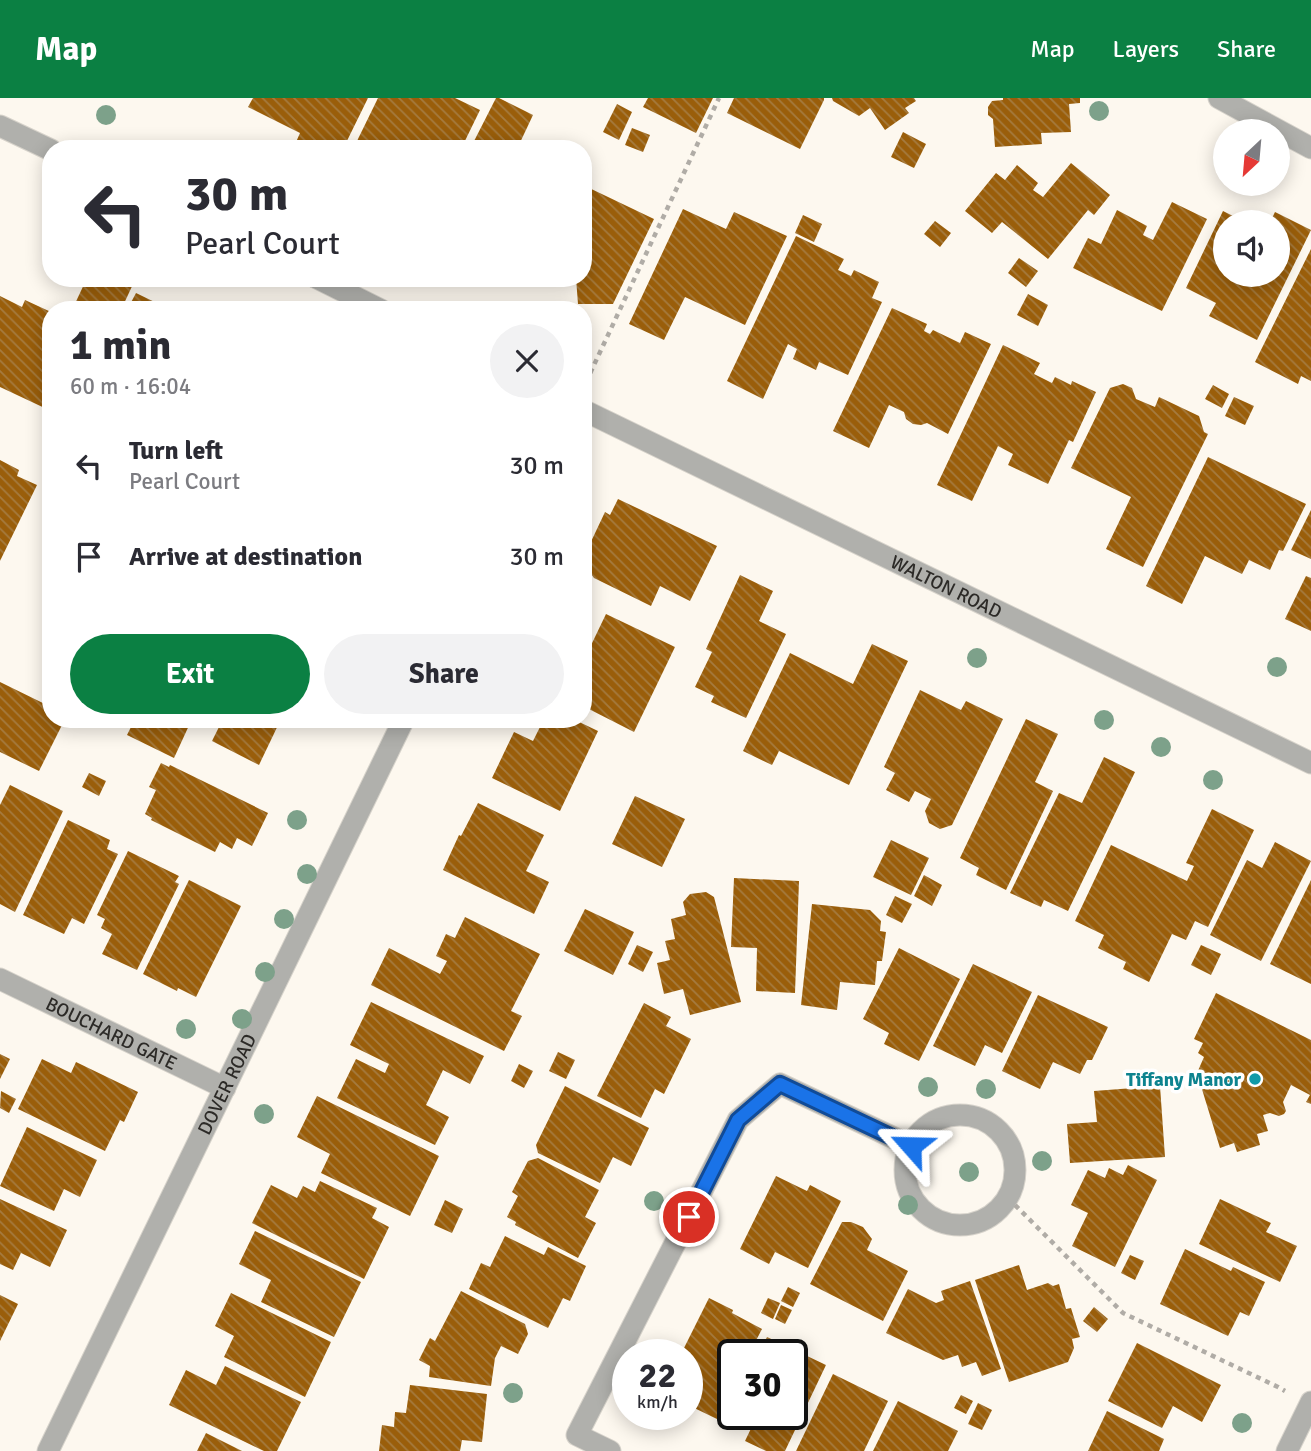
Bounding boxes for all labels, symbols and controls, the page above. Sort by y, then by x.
text: Map [35,29,97,70]
text: Map [1030,34,1075,64]
text: Layers [1113,34,1179,64]
text: Share [1217,34,1276,64]
north arrow [1213,119,1290,196]
map controls [1213,119,1290,287]
text: 30 m [185,164,288,224]
icon: left [70,168,161,259]
button: sound [1213,210,1290,287]
text: Pearl Court [185,224,340,263]
text: 1 min [70,320,171,371]
button: close [490,324,564,398]
text: 60 m · 16:04 [70,372,191,401]
text: Turn left [129,435,223,467]
icon: left [70,447,108,485]
text: 30 m [509,450,564,482]
text: Pearl Court [129,467,240,496]
icon: arrive [70,538,108,576]
text: Arrive at destination [129,541,362,573]
text: 30 m [509,541,564,573]
street label: WALTON ROAD [886,550,1006,624]
button: Exit [70,634,310,714]
button: Share [324,634,564,714]
street label: BOUCHARD GATE [42,992,181,1076]
street label: DOVER ROAD [193,1030,262,1139]
place label: Tiffany Manor [1126,1068,1241,1092]
marker: Tiffany Manor [1247,1071,1263,1087]
position arrow [874,1109,948,1183]
pin [659,1187,719,1247]
icon: arrive [670,1198,708,1236]
speed limit sign: 30 [717,1339,808,1430]
text: 22 [639,1354,676,1397]
text: km/h [637,1391,678,1413]

